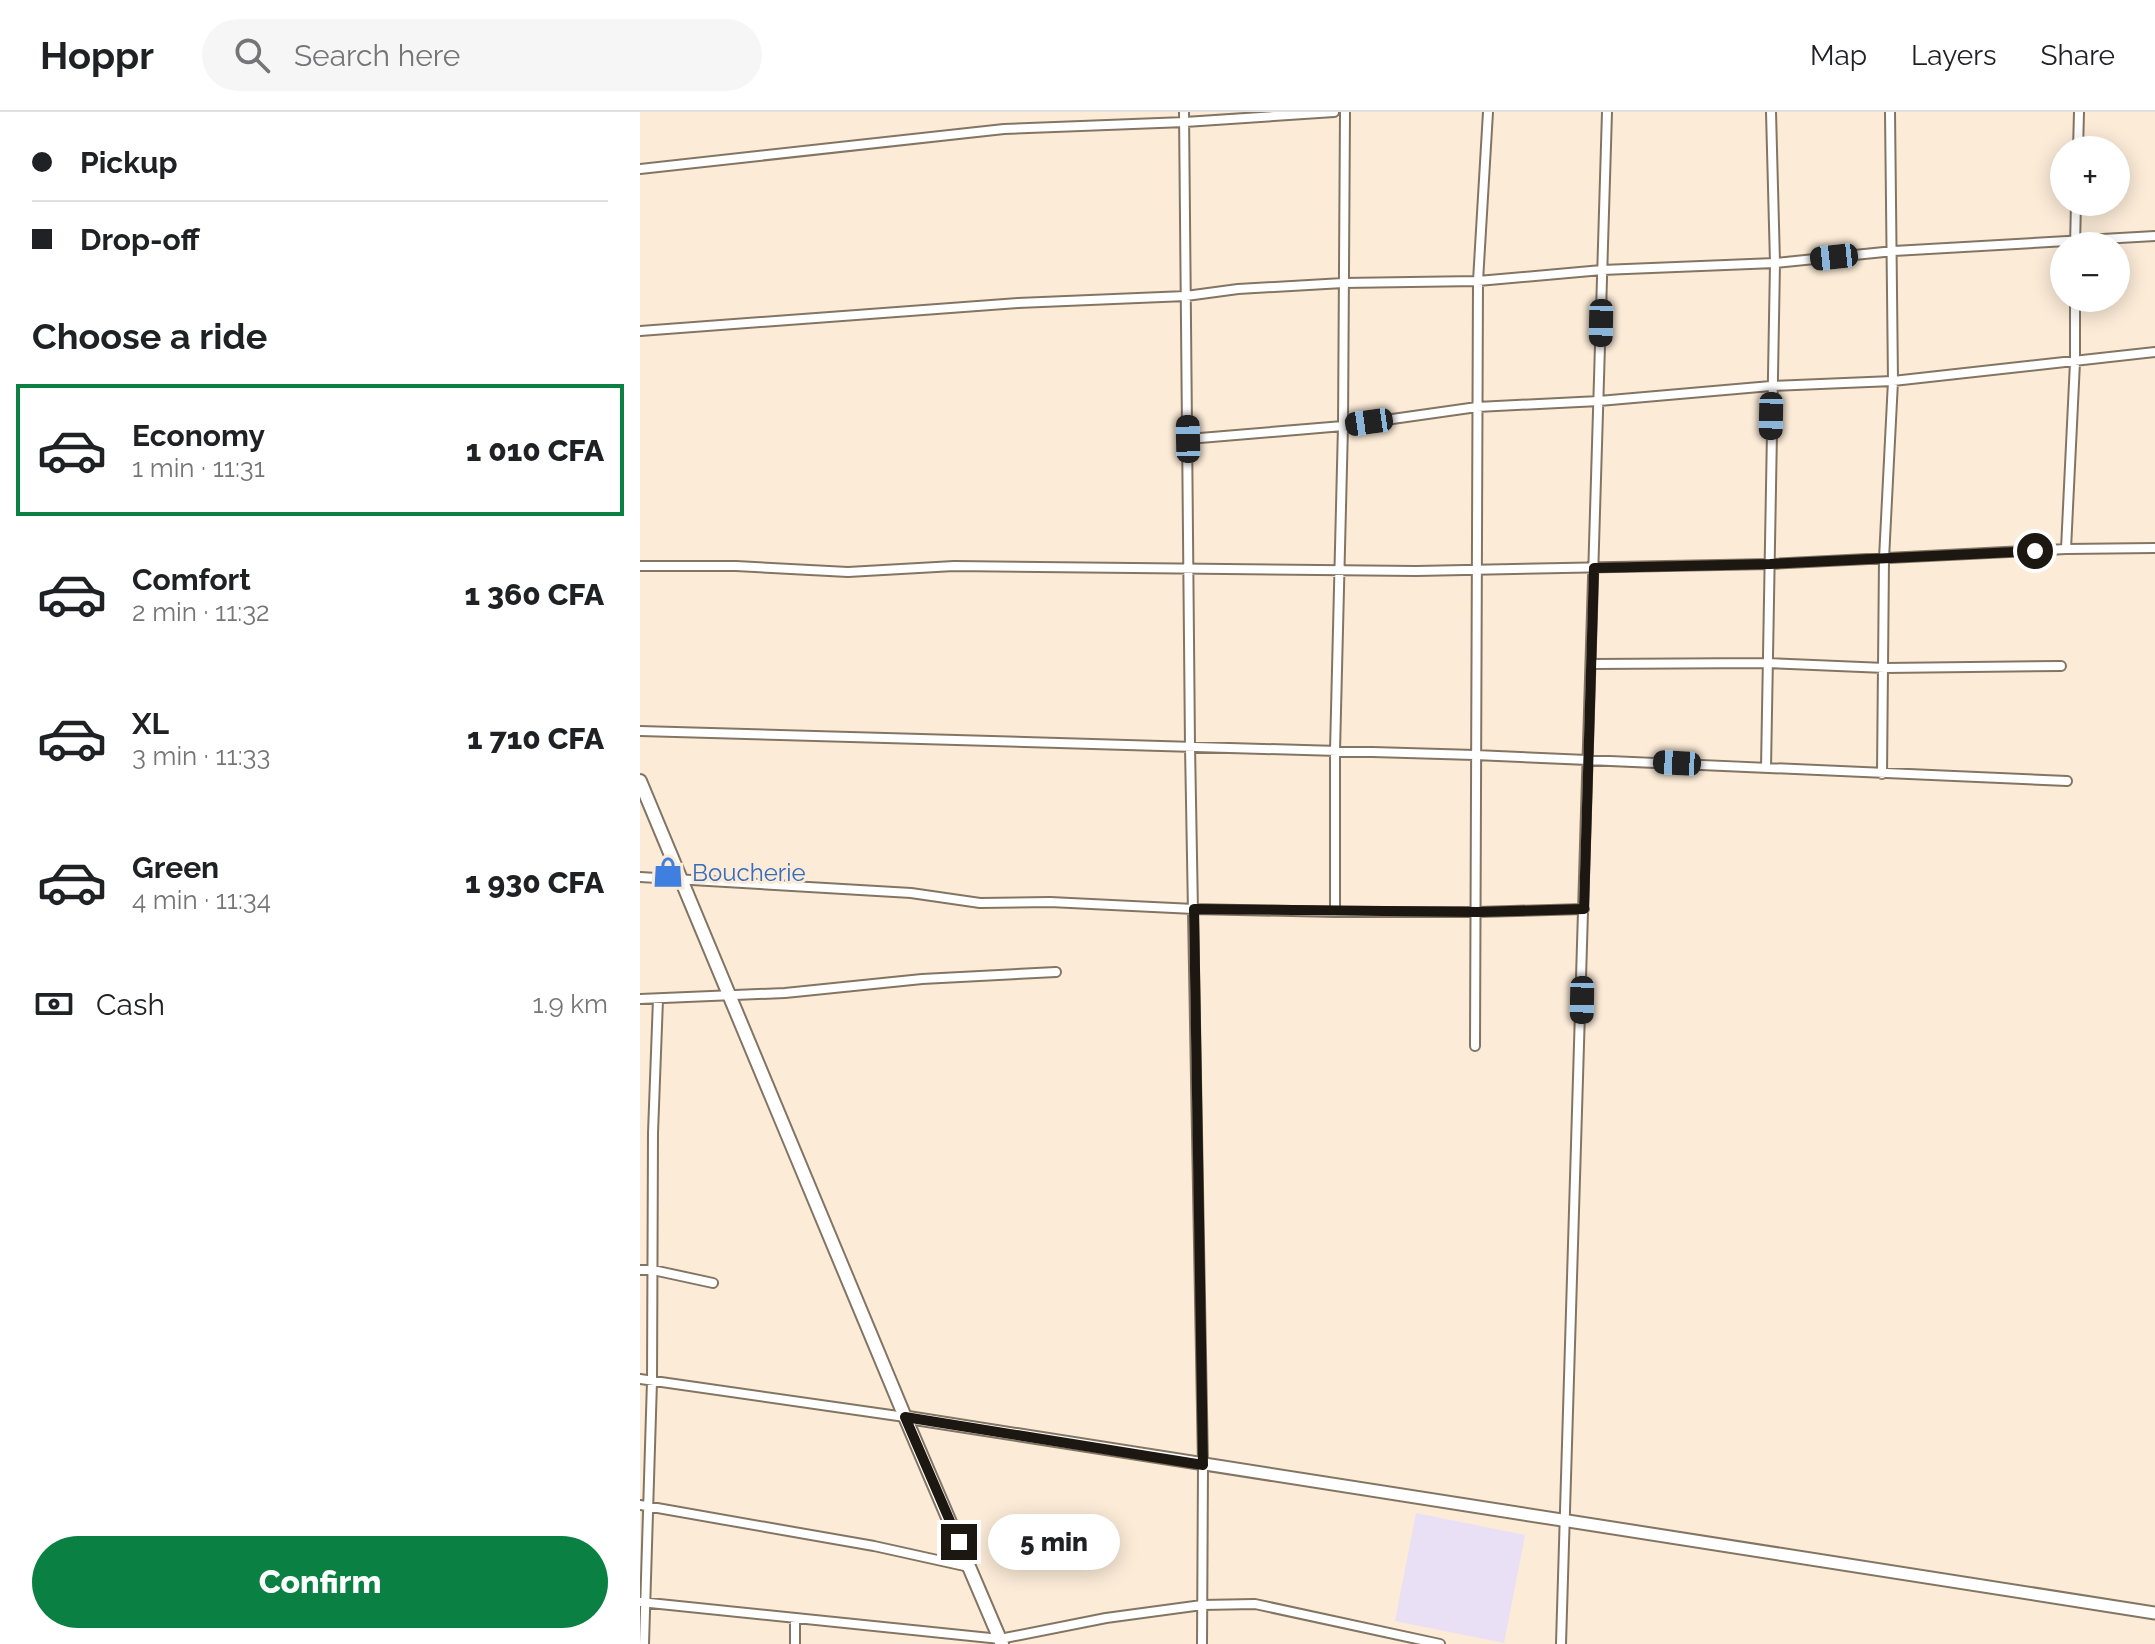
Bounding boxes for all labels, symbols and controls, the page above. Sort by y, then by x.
search box [202,19,762,91]
text: Hoppr [40,33,154,78]
icon: search [230,33,274,77]
text: Search here [294,38,460,73]
text: Map [1810,39,1867,72]
text: Layers [1911,39,1997,72]
text: Share [2041,39,2115,72]
map controls [2050,136,2130,312]
button: + [2050,136,2130,216]
text: Pickup [80,145,178,180]
text: Drop-off [80,222,200,257]
button: − [2050,232,2130,312]
car [1809,243,1859,271]
car [1589,299,1613,347]
text: Choose a ride [32,315,267,357]
car [1759,392,1783,440]
car [1344,407,1394,437]
icon: car [36,414,108,486]
car [1176,415,1200,463]
text: Economy [132,418,265,453]
text: 1 010 CFA [466,433,604,468]
text: 1 min · 11:31 [132,453,265,483]
route start [2017,533,2053,569]
icon: car [36,558,108,630]
text: Comfort [132,562,251,597]
text: 1 360 CFA [464,577,604,612]
text: 2 min · 11:32 [132,597,270,627]
icon: car [36,702,108,774]
text: XL [132,706,169,741]
text: 1 710 CFA [467,721,604,756]
text: 3 min · 11:33 [132,741,270,771]
car [1652,750,1702,776]
icon: car [36,846,108,918]
text: Green [132,850,219,885]
shop icon: Boucherie [651,855,685,889]
place label: Boucherie [692,858,806,887]
text: 1 930 CFA [465,865,604,900]
text: 4 min · 11:34 [132,885,271,915]
car [1570,976,1594,1024]
icon: cash [32,982,76,1026]
text: Cash [96,987,165,1022]
text: 1.9 km [532,989,608,1019]
callout: 5 min [987,1514,1119,1570]
route end [941,1524,977,1560]
text: 5 min [1020,1527,1088,1557]
button: Confirm [32,1536,608,1628]

